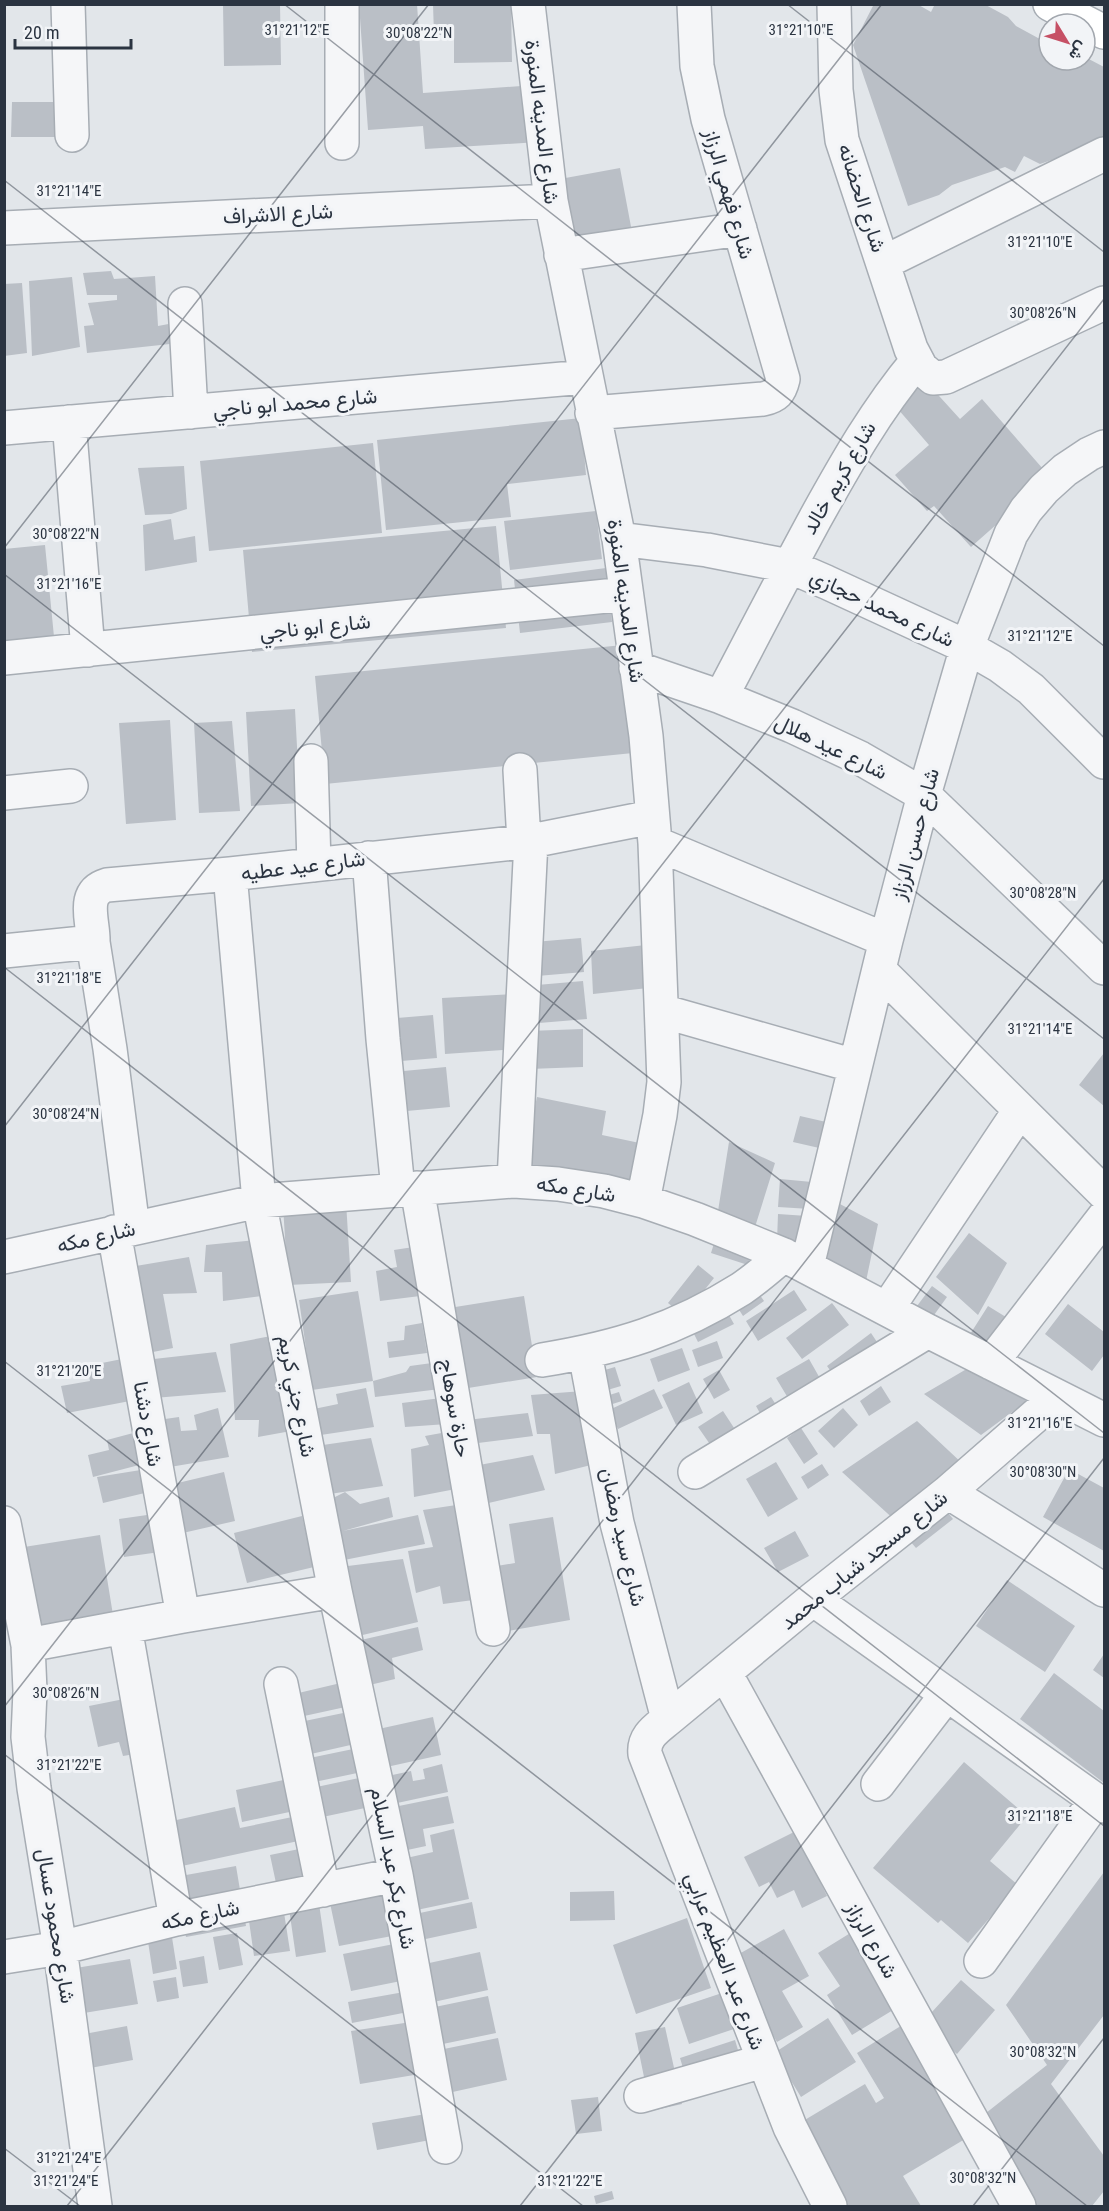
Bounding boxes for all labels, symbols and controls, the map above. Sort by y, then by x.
scale bar [15,12,130,50]
north arrow [1037,12,1097,72]
text: 31°21'12"E [265,21,329,39]
text: 31°21'10"E [769,21,833,39]
text: 20 m [24,22,59,43]
text: 30°08'22"N [386,24,452,42]
text: ش [1065,37,1092,64]
street label: شارع المدينه المنورة [518,39,564,206]
street label: شارع فهمي الرزاز [694,125,759,263]
street label: شارع الحضانه [831,141,891,256]
text: 31°21'14"E [37,182,101,200]
street label: شارع الاشراف [222,199,334,231]
text: 31°21'10"E [1008,233,1072,251]
text: 30°08'26"N [1010,304,1076,322]
street label: شارع محمد ابو ناجي [212,384,379,427]
street label: شارع كريم خالد [797,417,883,540]
street label: شارع المدينه المنورة [601,518,649,685]
text: 30°08'22"N [33,525,99,543]
street label: شارع محمد حجازي [804,564,958,656]
text: 31°21'16"E [37,575,101,593]
street label: شارع ابو ناجي [258,609,372,650]
text: 31°21'12"E [1008,627,1072,645]
street label: شارع عيد هلال [770,709,891,786]
street label: شارع حسن الرزاز [886,766,946,904]
street label: شارع عيد عطيه [239,846,367,888]
text: 30°08'28"N [1010,884,1076,902]
text: 31°21'18"E [37,969,101,987]
text: 31°21'14"E [1008,1020,1072,1038]
text: 30°08'24"N [33,1105,99,1123]
street label: شارع مكه [534,1171,617,1209]
street label: شارع مكه [54,1216,138,1260]
street label: شارع جني كريم [268,1333,321,1460]
street label: حارة سوهاج [433,1357,475,1460]
text: 31°21'20"E [37,1362,101,1380]
street label: شارع دشنا [127,1379,167,1469]
text: 31°21'16"E [1008,1414,1072,1432]
text: 30°08'30"N [1010,1463,1076,1481]
street label: شارع سيد رمضان [593,1465,651,1609]
street label: شارع مسجد شباب محمد [776,1485,953,1636]
text: 30°08'26"N [33,1684,99,1702]
text: 31°21'22"E [37,1756,101,1774]
street label: شارع بكر عبد السلام [364,1785,421,1952]
text: 31°21'18"E [1008,1807,1072,1825]
street label: شارع محمود عسال [30,1847,80,2005]
street label: شارع عبد العظيم عرابي [675,1869,770,2055]
street label: شارع مكه [158,1895,242,1937]
street label: شارع الرزاز [839,1897,903,1983]
text: 30°08'32"N [1010,2043,1076,2061]
text: 31°21'24"E [37,2149,101,2167]
text: 30°08'32"N [950,2169,1016,2187]
text: 31°21'24"E [34,2172,98,2190]
text: 31°21'22"E [538,2172,602,2190]

